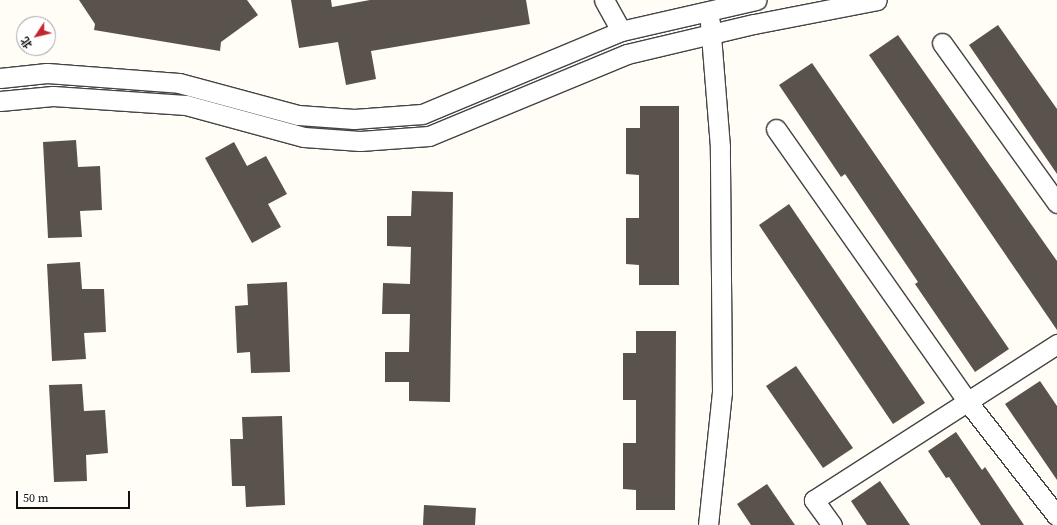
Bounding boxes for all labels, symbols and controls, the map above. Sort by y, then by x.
north arrow [16,16,56,56]
text: 北 [17,34,36,51]
scale bar [18,483,132,509]
text: 50 m [23,490,49,506]

